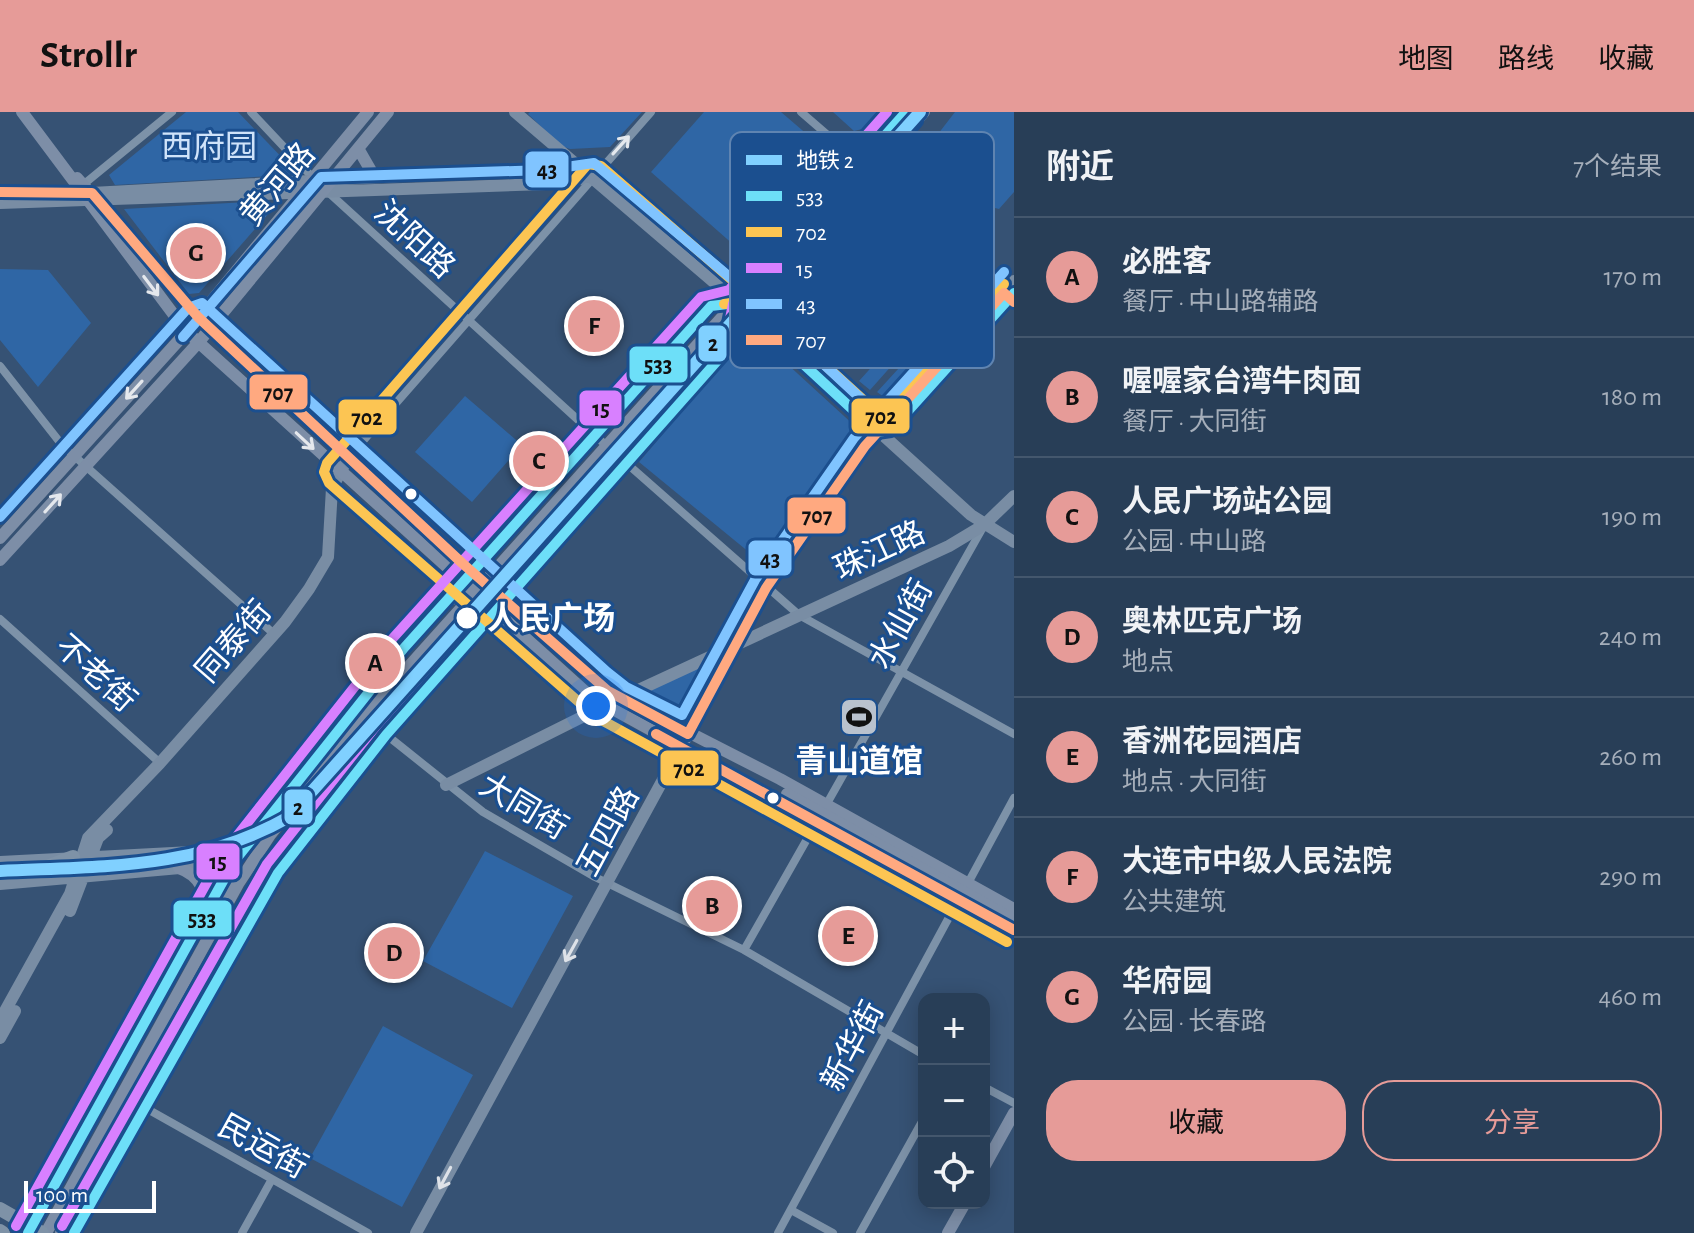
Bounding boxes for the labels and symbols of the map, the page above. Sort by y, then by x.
park label: 西府园 [161,129,257,163]
legend [730,132,994,368]
one-way arrow [612,135,630,155]
street label: 黄河路 [233,136,321,232]
text: 地铁 2 [796,149,854,172]
line badge: 43 [524,150,570,189]
text: 43 [537,159,557,181]
text: 533 [796,186,823,208]
street label: 沈阳路 [368,194,462,284]
text: 702 [796,222,827,244]
pin: G [170,223,222,283]
text: 15 [796,258,813,280]
one-way arrow [142,274,159,296]
text: 43 [796,294,816,316]
pin: F [568,296,620,356]
line badge: 2 [697,324,728,363]
text: 707 [796,330,826,352]
text: 2 [708,333,718,355]
line badge: 533 [628,345,689,384]
text: 533 [644,354,672,376]
line badge: 707 [248,373,309,411]
one-way arrow [125,379,143,399]
text: 707 [263,382,293,404]
line badge: 15 [578,389,623,427]
line badge: 702 [850,397,911,435]
line badge: 702 [337,398,398,436]
text: 15 [592,398,610,420]
text: 702 [865,406,897,428]
text: 702 [351,407,383,429]
one-way arrow [295,431,315,450]
pin: C [513,431,565,491]
unlabelled marker [403,486,419,502]
one-way arrow [43,493,61,513]
line badge: 707 [786,496,847,535]
text: 707 [802,505,832,527]
street label: 珠江路 [828,514,930,586]
line badge: 43 [747,539,793,577]
text: 43 [760,548,780,570]
street label: 水仙街 [862,574,938,674]
street label: 同泰街 [189,594,277,688]
place label: 人民广场 [487,601,615,635]
marker: 人民广场 [454,605,480,631]
street label: 不老街 [49,629,142,718]
pin: A [349,633,401,693]
your location [576,686,616,726]
sports icon: 青山道馆 [838,696,880,738]
place label: 青山道馆 [795,744,923,778]
line badge: 702 [659,749,720,787]
text: 702 [673,758,705,780]
street label: 大同街 [474,768,573,845]
street label: 五四路 [569,781,645,881]
line badge: 2 [283,788,314,826]
unlabelled marker [765,790,781,806]
text: 2 [293,797,303,819]
line badge: 15 [195,842,241,881]
text: 15 [209,851,227,873]
pin: B [686,876,738,936]
line badge: 533 [172,899,233,938]
pin: E [822,906,874,966]
text: 533 [188,908,216,930]
pin: D [368,923,420,983]
one-way arrow [563,938,578,962]
street label: 新华街 [814,996,890,1096]
street label: 民运街 [213,1109,313,1184]
one-way arrow [436,1166,452,1189]
scale bar [24,1177,156,1213]

